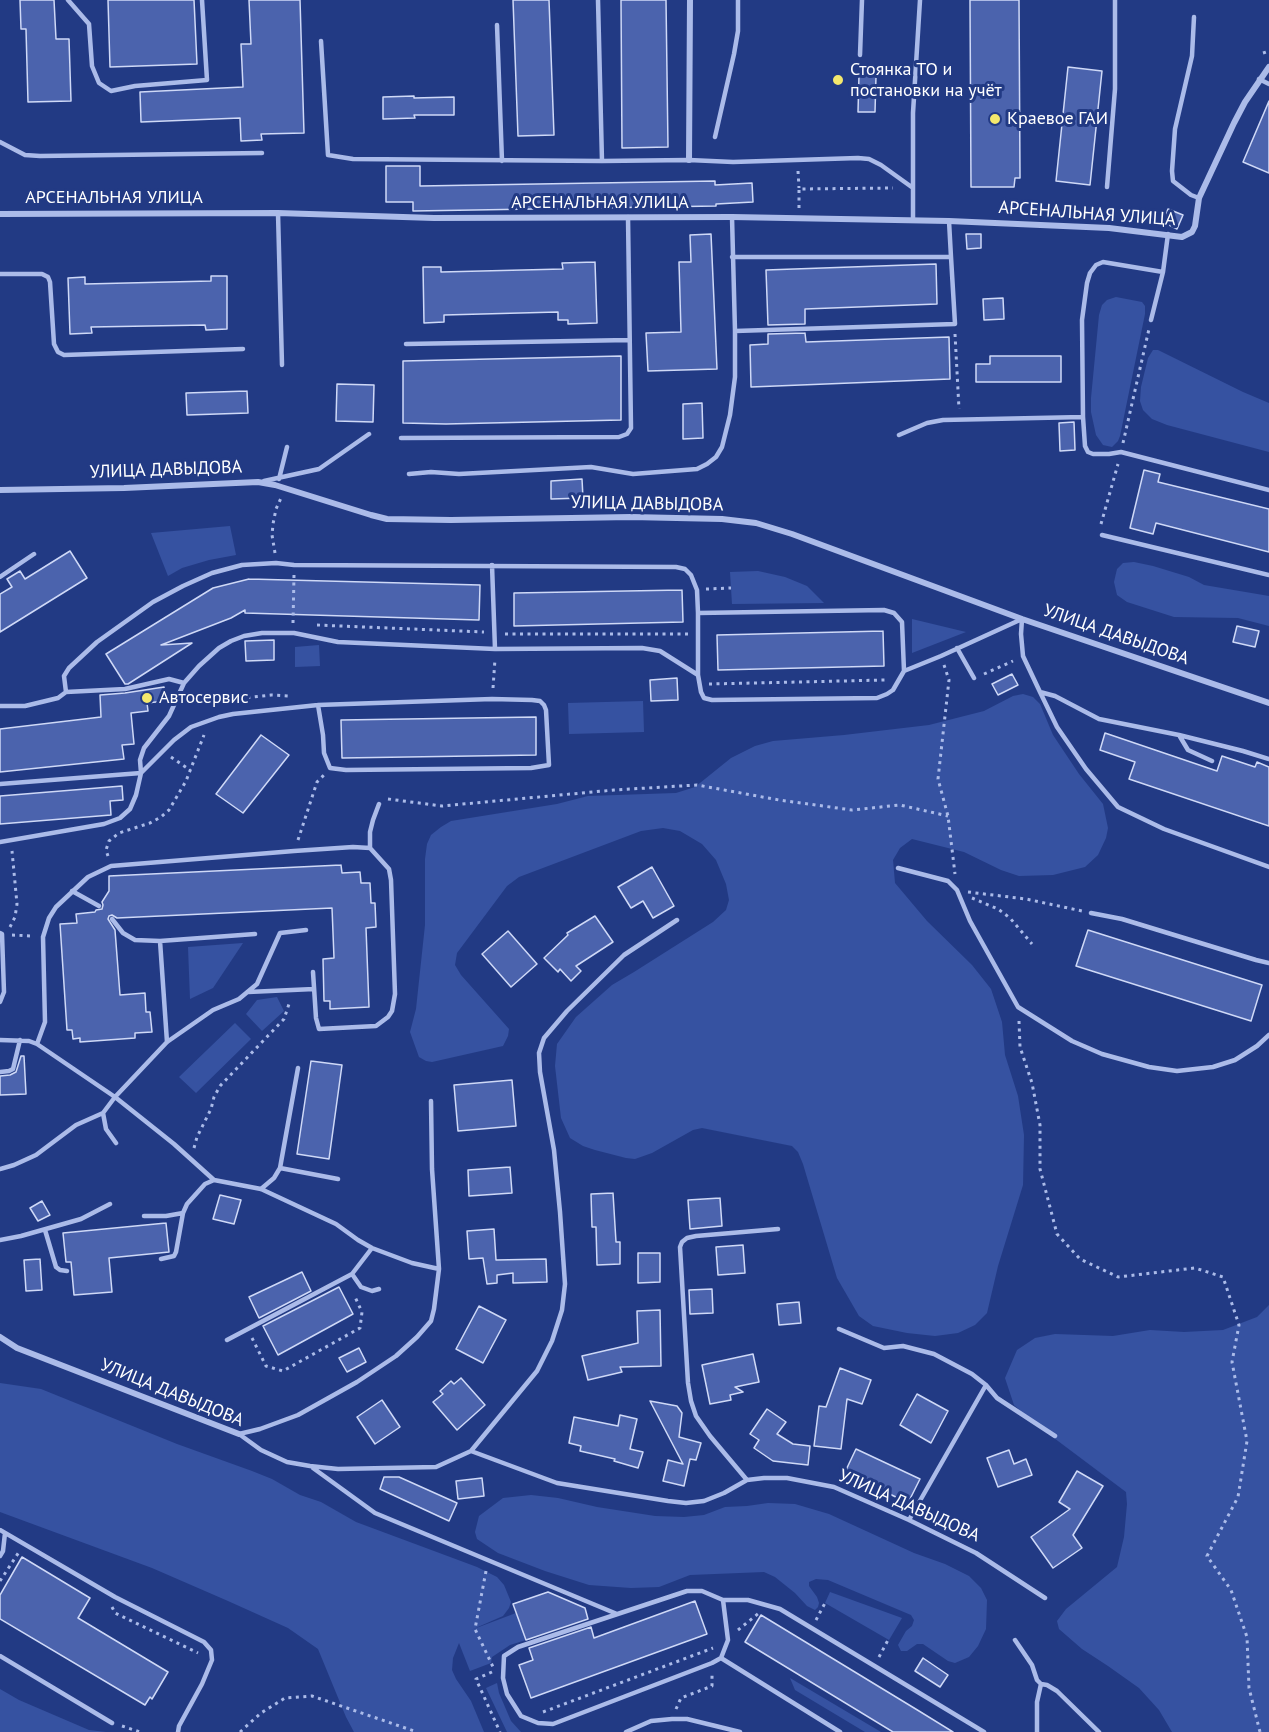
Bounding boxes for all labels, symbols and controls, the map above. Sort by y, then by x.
place label: Стоянка ТО и постановки на учёт [850,59,1002,101]
marker: Стоянка ТО и постановки на учёт [831,73,845,87]
place label: Краевое ГАИ [1007,108,1108,130]
marker: Краевое ГАИ [988,112,1002,126]
street label: АРСЕНАЛЬНАЯ УЛИЦА [25,187,203,209]
street label: АРСЕНАЛЬНАЯ УЛИЦА [511,192,689,214]
street label: АРСЕНАЛЬНАЯ УЛИЦА [998,197,1176,231]
street label: УЛИЦА ДАВЫДОВА [89,457,243,483]
street label: УЛИЦА ДАВЫДОВА [571,492,723,516]
street label: УЛИЦА ДАВЫДОВА [1040,600,1192,670]
place label: Автосервис [159,687,249,709]
marker: Автосервис [140,691,154,705]
street label: УЛИЦА ДАВЫДОВА [97,1354,247,1432]
street label: УЛИЦА ДАВЫДОВА [835,1465,983,1547]

